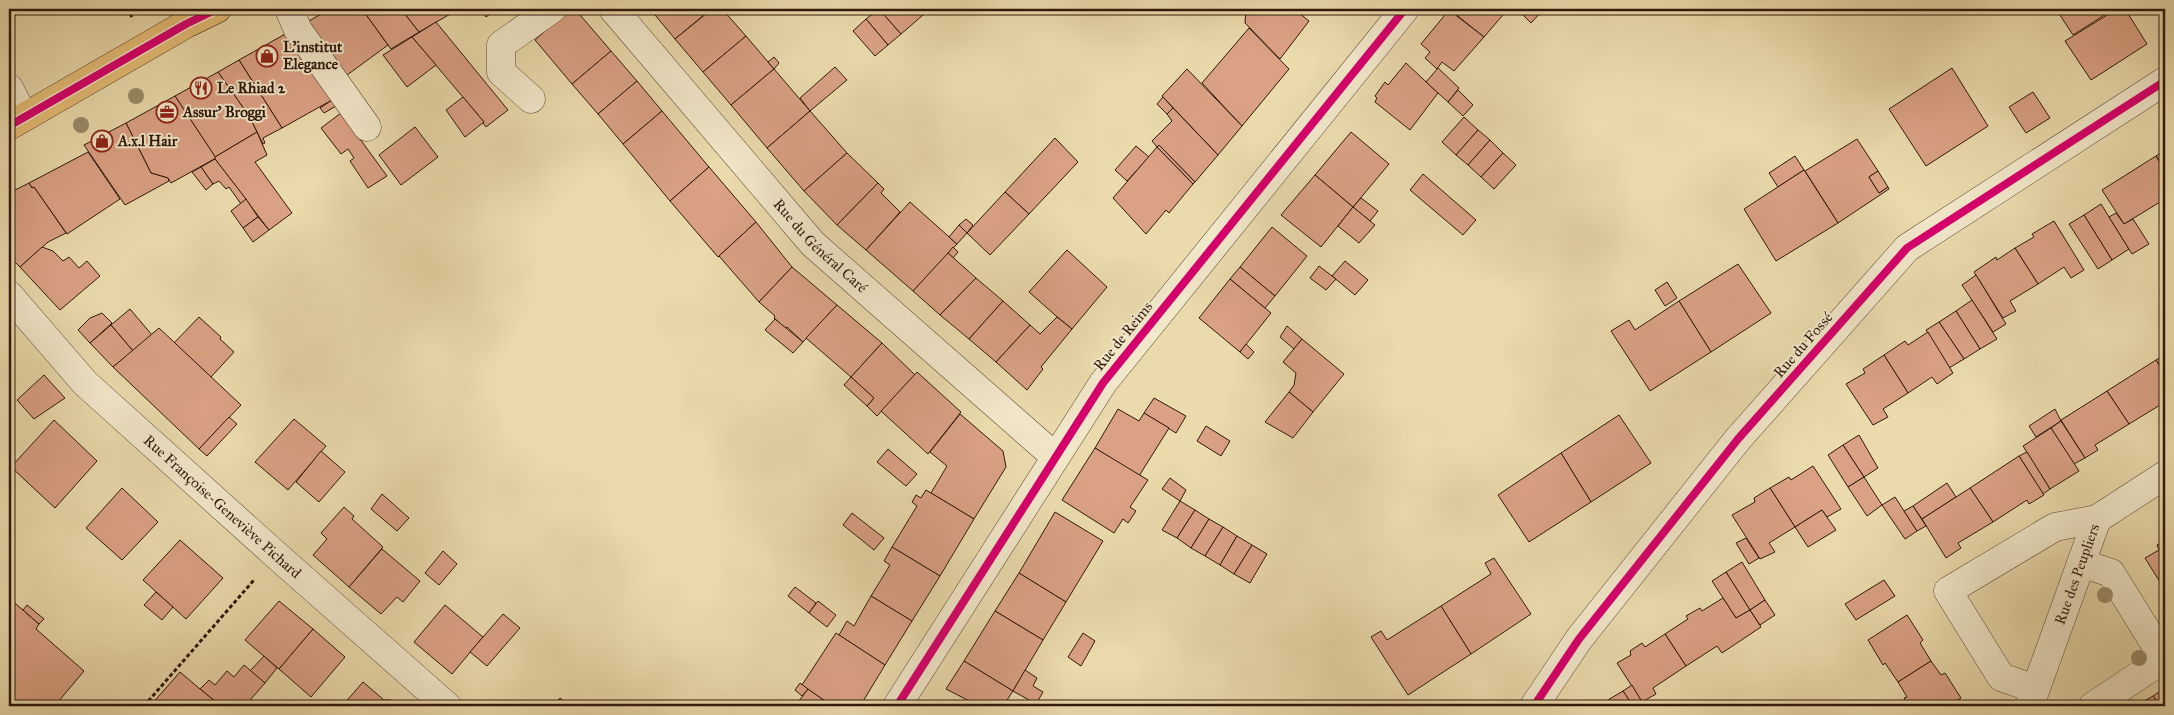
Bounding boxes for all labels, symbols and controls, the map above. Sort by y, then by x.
place label: L'institut Elegance [283,38,343,74]
shop icon: L'institut Elegance [255,44,279,68]
restaurant icon: Le Rhiad 2 [189,76,213,100]
place label: Le Rhiad 2 [217,79,286,97]
office icon: Assur' Broggi [155,100,179,124]
place label: Assur' Broggi [182,103,267,122]
shop icon: A.x.l Hair [90,129,114,153]
place label: A.x.l Hair [117,132,178,150]
street label: Rue du Général Caré [770,195,872,297]
street label: Rue de Reims [1090,298,1156,374]
street label: Rue du Fossé [1770,308,1837,381]
street label: Rue Françoise-Geneviève Pichard [140,431,305,582]
street label: Rue des Peupliers [2051,521,2104,627]

